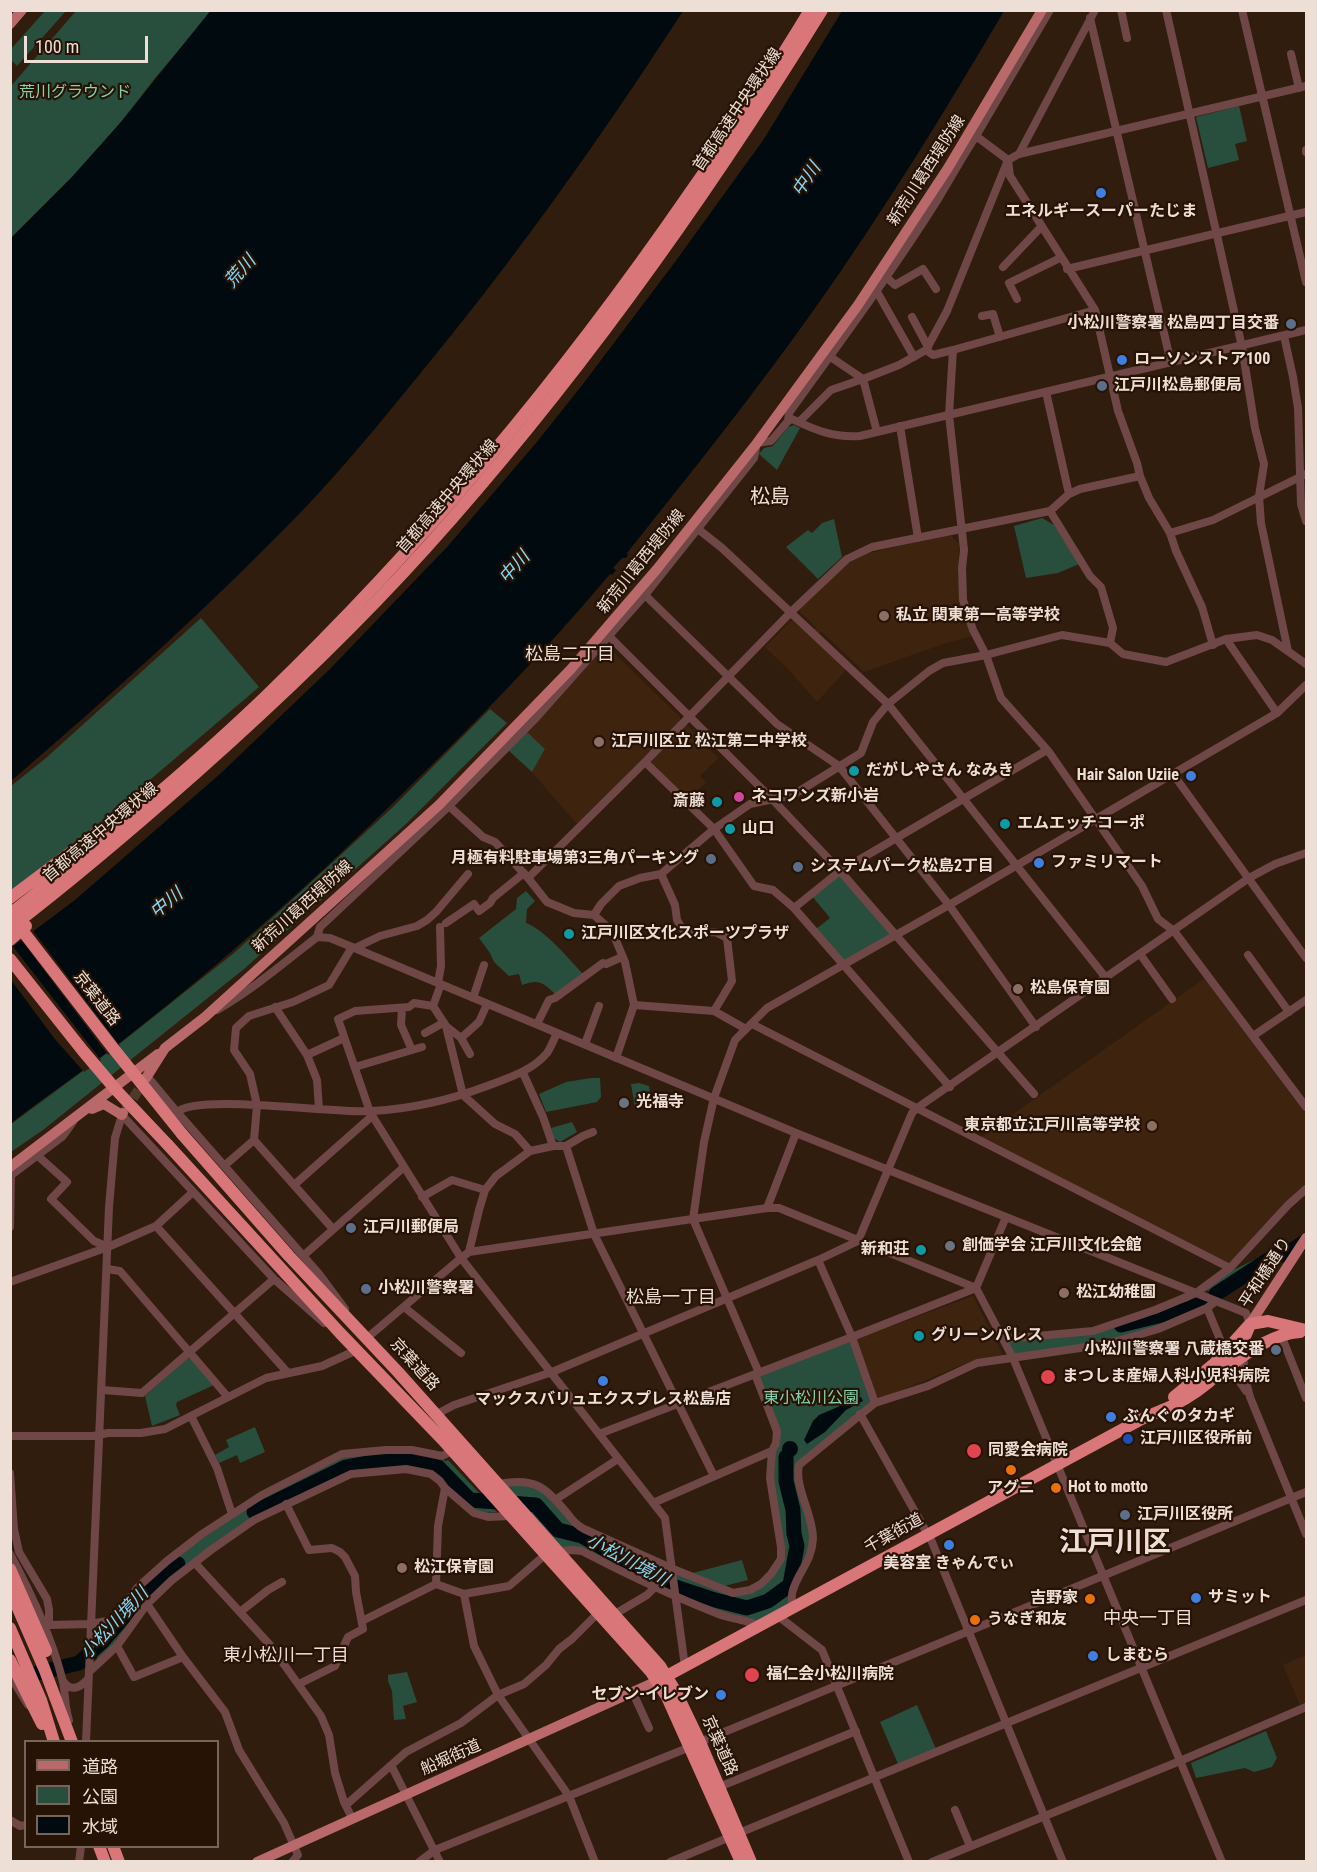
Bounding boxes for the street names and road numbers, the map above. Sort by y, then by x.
street label: 首都高速中央環状線 [690,45,786,175]
street label: 新荒川葛西堤防線 [884,112,970,230]
street label: 首都高速中央環状線 [394,436,502,558]
street label: 新荒川葛西堤防線 [594,506,690,618]
street label: 首都高速中央環状線 [40,779,162,887]
street label: 新荒川葛西堤防線 [249,857,357,957]
street label: 京葉道路 [69,968,123,1030]
street label: 平和橋通り [1236,1234,1296,1312]
street label: 京葉道路 [385,1335,443,1395]
street label: 千葉街道 [861,1510,927,1558]
street label: 京葉道路 [697,1713,741,1779]
street label: 船堀街道 [418,1736,484,1780]

